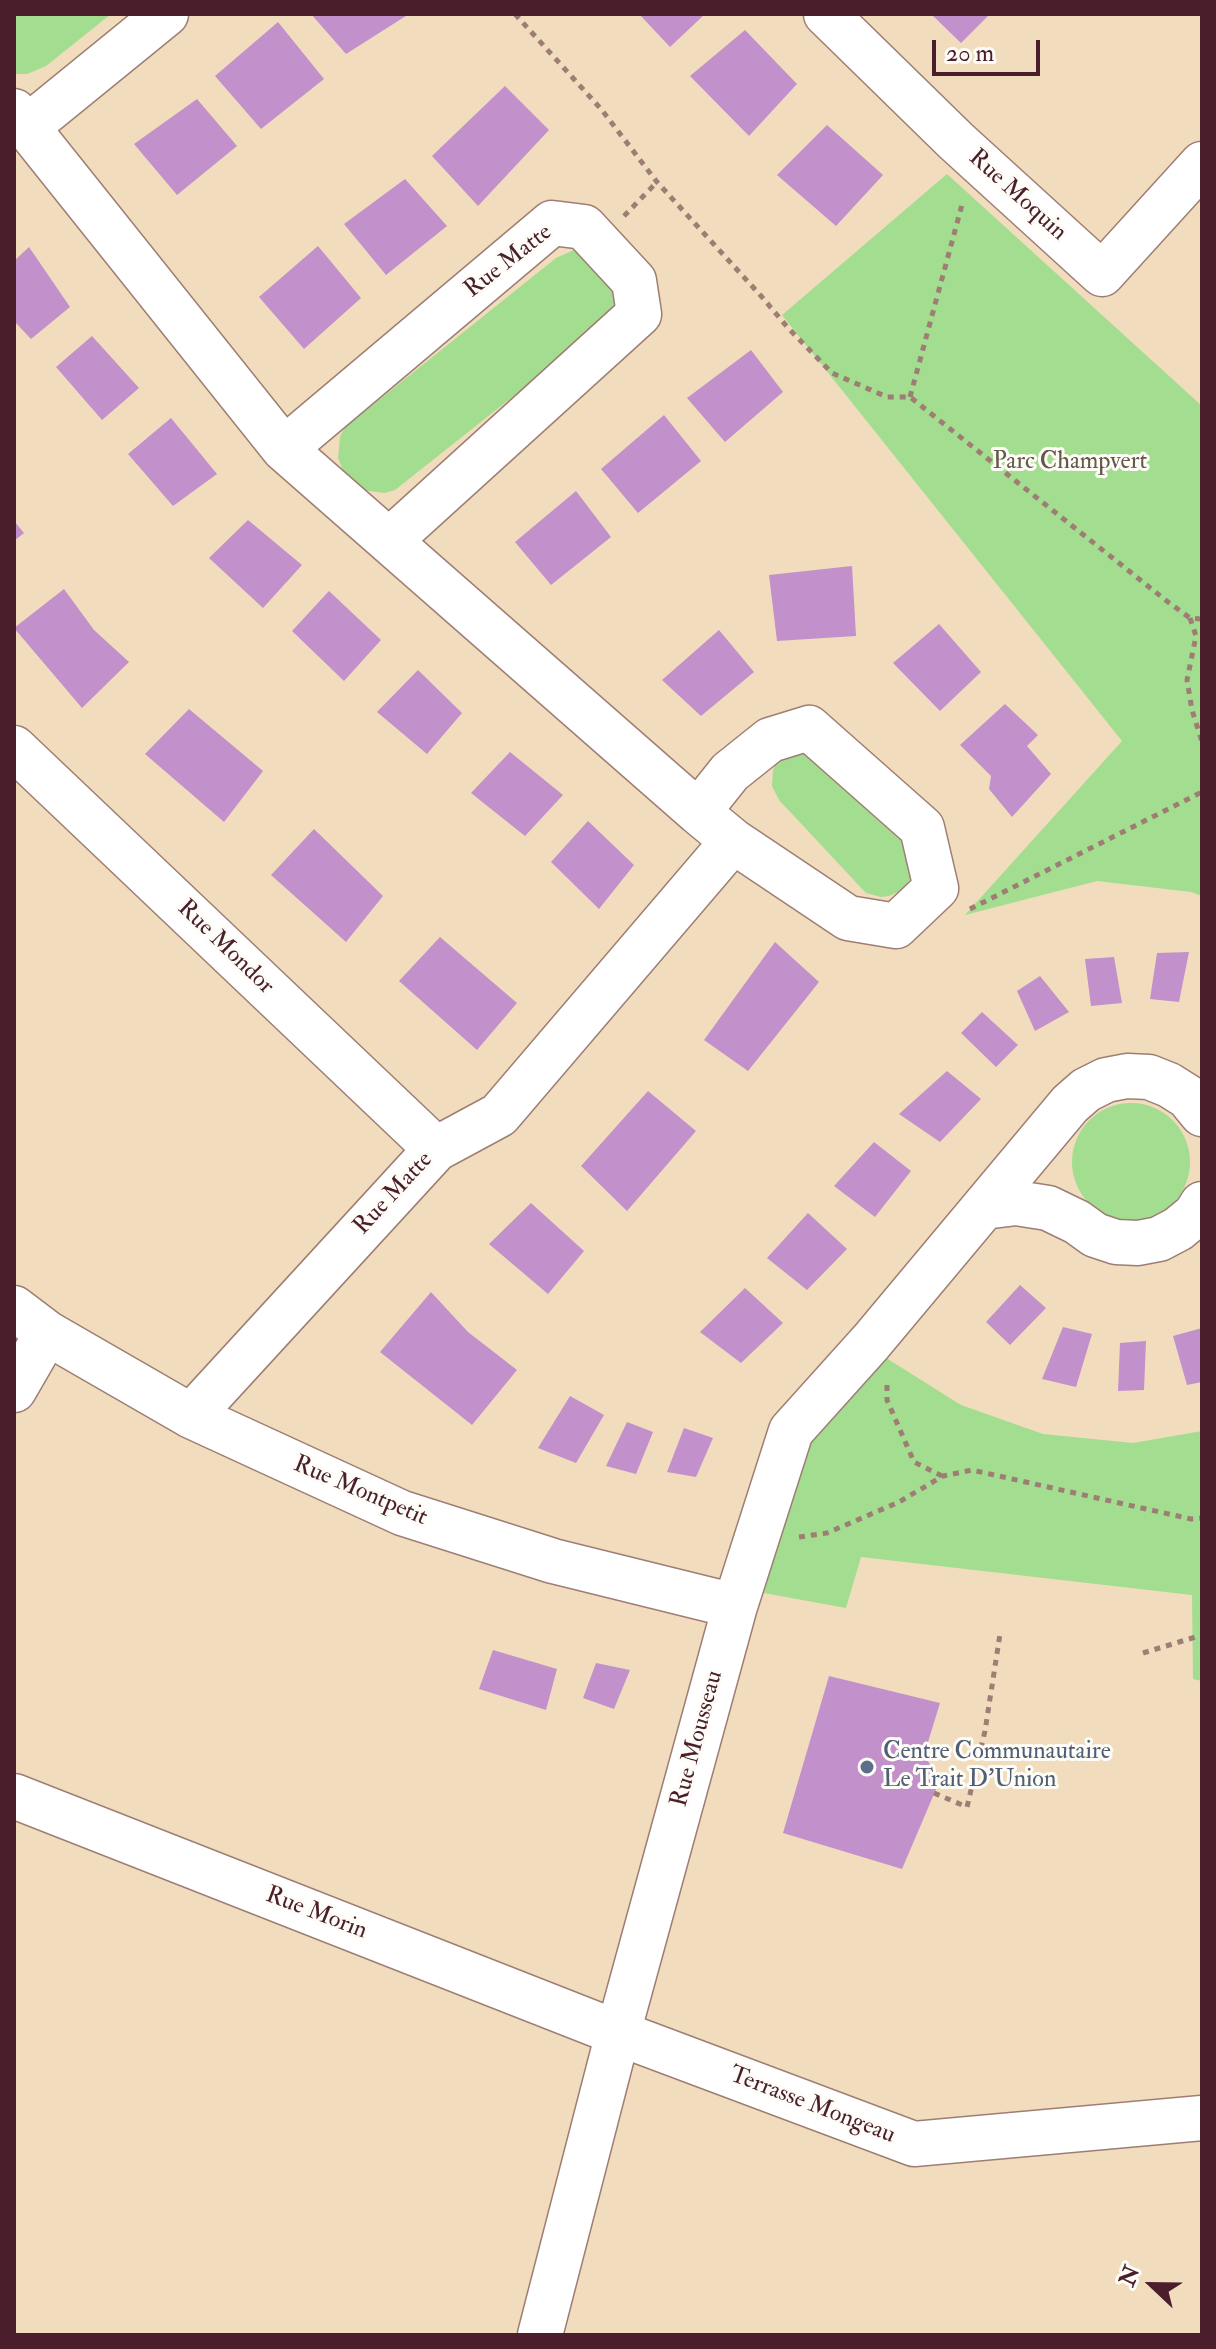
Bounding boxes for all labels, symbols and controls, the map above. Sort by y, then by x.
scale bar [936,24,1044,74]
text: 20 m [946,38,994,69]
street label: Rue Moquin [962,144,1072,248]
street label: Rue Matte [460,219,558,305]
park label: Parc Champvert [993,449,1147,477]
street label: Rue Mondor [171,895,279,1001]
street label: Rue Matte [348,1147,440,1241]
street label: Rue Montpetit [289,1451,431,1533]
street label: Rue Mousseau [666,1668,730,1810]
place label: Centre Communautaire Le Trait D'Union [883,1739,1111,1795]
marker: Centre Communautaire Le Trait D'Union [858,1758,876,1776]
street label: Rue Morin [261,1881,371,1947]
street label: Terrasse Mongeau [725,2061,899,2151]
north arrow [1112,2245,1192,2325]
text: N [1113,2262,1146,2290]

